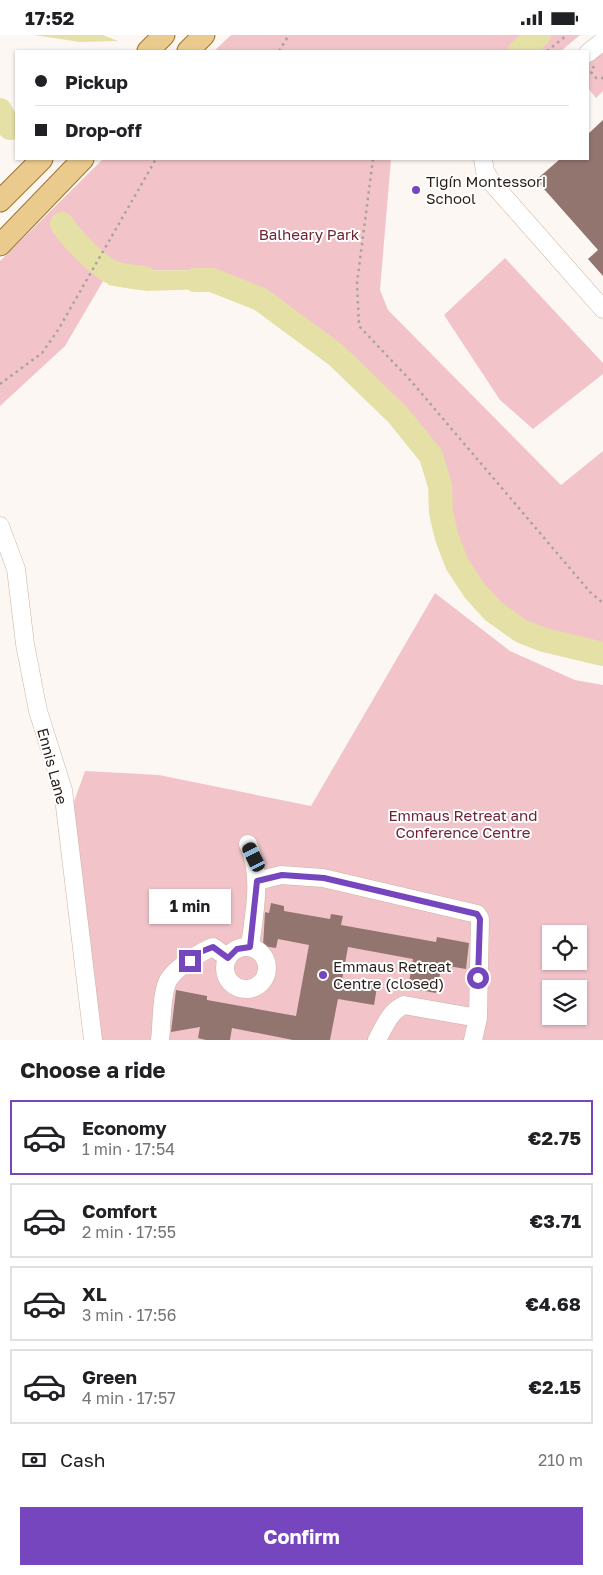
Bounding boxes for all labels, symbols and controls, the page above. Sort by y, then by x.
text: 17:52 [25,6,74,29]
text: Pickup [65,70,128,93]
text: Drop-off [65,118,142,141]
place label: Tigín Montessori School [426,172,546,207]
marker: Tigín Montessori School [410,184,422,196]
park label: Balheary Park [259,225,360,243]
street label: Ennis Lane [34,726,72,806]
park label: Emmaus Retreat and Conference Centre [388,806,538,841]
car [240,840,267,874]
callout: 1 min [149,889,231,923]
text: 1 min [170,896,210,916]
map controls [542,925,587,1025]
button: locate [542,925,587,970]
route end [179,950,201,972]
place label: Emmaus Retreat Centre (closed) [333,957,451,992]
route start [467,967,489,989]
marker: Emmaus Retreat Centre (closed) [317,969,329,981]
button: layers [542,980,587,1025]
text: Choose a ride [20,1056,166,1083]
icon: car [22,1115,67,1160]
text: Economy [82,1116,167,1139]
text: €2.75 [528,1126,581,1149]
text: 1 min · 17:54 [82,1139,175,1159]
icon: car [22,1198,67,1243]
text: Comfort [82,1199,157,1222]
text: €3.71 [530,1209,581,1232]
text: 2 min · 17:55 [82,1222,176,1242]
icon: car [22,1281,67,1326]
text: XL [82,1282,107,1305]
text: €4.68 [525,1292,581,1315]
text: 3 min · 17:56 [82,1305,176,1325]
icon: car [22,1364,67,1409]
text: Green [82,1365,137,1388]
text: €2.15 [529,1375,581,1398]
text: 4 min · 17:57 [82,1388,176,1408]
icon: cash [20,1446,48,1474]
text: Cash [60,1448,105,1471]
text: 210 m [538,1450,583,1470]
button: Confirm [20,1507,583,1565]

